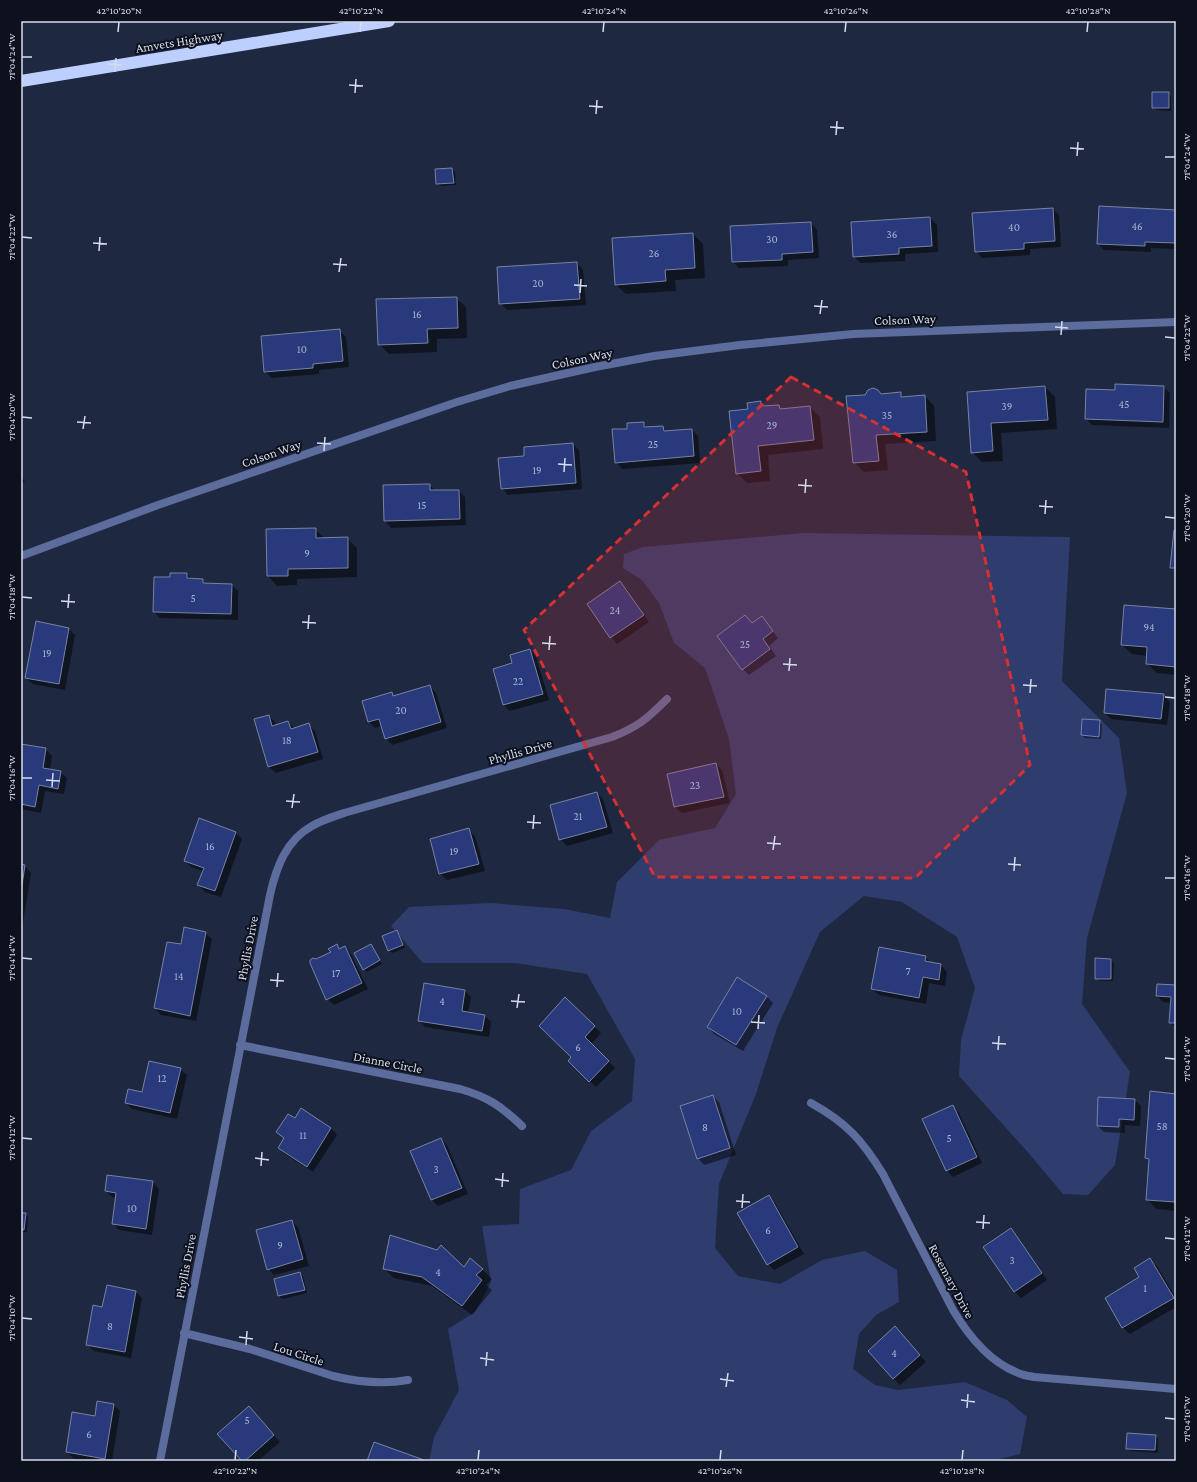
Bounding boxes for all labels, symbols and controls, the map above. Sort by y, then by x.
text: 42°10'20"N [96,5,142,16]
text: 42°10'22"N [339,5,384,16]
text: 42°10'24"N [582,5,627,16]
text: 42°10'26"N [824,5,869,16]
text: 42°10'28"N [1065,5,1111,16]
street label: Amvets Highway [135,27,225,56]
text: 71°04'24"W [6,33,17,80]
text: 71°04'24"W [1181,133,1192,180]
text: 71°04'22"W [6,213,17,260]
house number: 46 [1131,220,1143,232]
house number: 40 [1008,221,1020,233]
house number: 36 [887,228,897,240]
house number: 30 [766,233,778,245]
house number: 26 [649,247,659,259]
house number: 20 [532,277,544,289]
house number: 16 [412,308,422,320]
street label: Colson Way [874,311,937,328]
text: 71°04'22"W [1181,314,1192,361]
house number: 10 [297,343,307,355]
street label: Colson Way [550,345,615,372]
text: 71°04'20"W [6,393,17,441]
house number: 45 [1119,398,1129,410]
house number: 39 [1002,400,1012,412]
house number: 35 [882,409,892,421]
house number: 29 [767,419,777,431]
street label: Colson Way [240,436,304,471]
house number: 25 [648,438,658,450]
house number: 19 [532,464,542,476]
text: 71°04'20"W [1181,494,1192,542]
house number: 15 [418,499,426,511]
house number: 9 [304,547,310,559]
text: 71°04'18"W [6,573,17,620]
house number: 5 [190,592,196,604]
house number: 24 [610,604,621,616]
house number: 94 [1143,621,1155,633]
house number: 25 [740,638,750,650]
house number: 19 [42,647,52,659]
text: 71°04'18"W [1181,674,1192,721]
house number: 22 [513,675,523,687]
house number: 20 [395,704,407,716]
house number: 18 [282,734,292,746]
street label: Phyllis Drive [487,735,554,768]
text: 71°04'16"W [6,754,17,801]
house number: 23 [690,779,700,791]
house number: 21 [574,810,583,822]
house number: 16 [205,840,215,852]
house number: 19 [449,845,459,857]
text: 71°04'16"W [1181,854,1192,901]
street label: Phyllis Drive [234,914,261,982]
text: 71°04'14"W [6,935,17,981]
house number: 7 [905,965,911,977]
house number: 17 [332,967,340,979]
house number: 14 [174,970,184,982]
house number: 4 [439,995,445,1007]
house number: 10 [732,1005,742,1017]
text: 71°04'14"W [1181,1036,1192,1082]
house number: 6 [575,1041,581,1053]
street label: Dianne Circle [352,1048,424,1077]
house number: 12 [158,1072,166,1084]
text: 71°04'12"W [6,1115,17,1161]
house number: 58 [1156,1120,1168,1132]
house number: 8 [702,1121,708,1133]
house number: 11 [299,1129,307,1141]
house number: 5 [946,1132,952,1144]
house number: 3 [433,1163,439,1175]
house number: 10 [127,1202,137,1214]
text: 71°04'12"W [1181,1216,1192,1262]
house number: 6 [765,1224,771,1236]
street label: Phyllis Drive [172,1232,199,1300]
house number: 9 [277,1239,283,1251]
street label: Rosemary Drive [926,1241,978,1321]
house number: 3 [1009,1254,1015,1266]
house number: 4 [435,1266,441,1278]
house number: 1 [1143,1282,1147,1294]
text: 71°04'10"W [6,1294,17,1341]
house number: 8 [107,1320,113,1332]
street label: Lou Circle [272,1338,326,1369]
house number: 4 [891,1347,897,1359]
text: 71°04'10"W [1181,1395,1192,1442]
house number: 5 [244,1414,250,1426]
house number: 6 [86,1428,92,1440]
text: 42°10'22"N [213,1465,258,1476]
text: 42°10'24"N [456,1465,501,1476]
text: 42°10'26"N [698,1465,743,1476]
text: 42°10'28"N [939,1465,985,1476]

